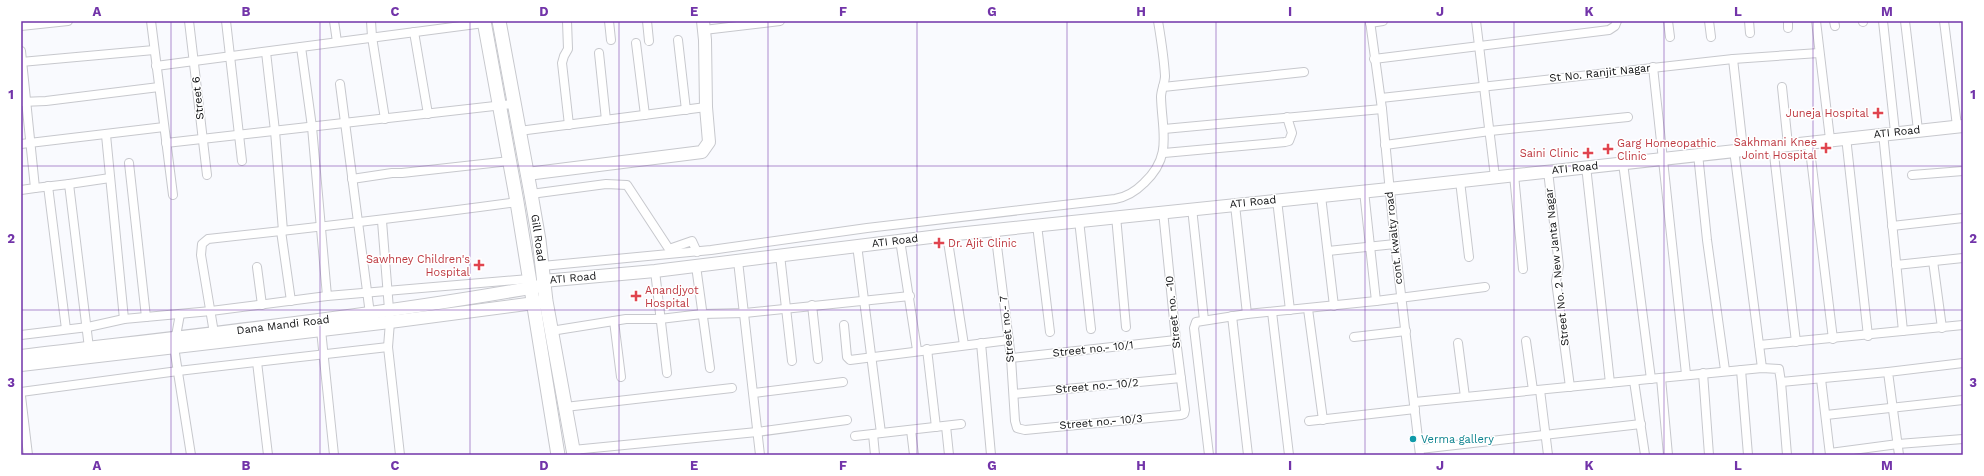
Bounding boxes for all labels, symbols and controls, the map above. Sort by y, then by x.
text: A [93,4,102,19]
text: B [242,4,251,19]
text: C [391,4,400,19]
text: D [539,4,549,19]
text: E [690,4,698,19]
text: F [839,4,847,19]
text: G [987,4,997,19]
text: H [1136,4,1146,19]
text: I [1288,4,1292,19]
text: J [1436,4,1444,19]
text: K [1584,4,1594,19]
text: L [1734,4,1742,19]
text: M [1881,4,1893,19]
street label: St No. Ranjit Nagar [1549,61,1652,85]
street label: Street 6 [189,75,207,120]
text: 1 [8,87,14,102]
text: 1 [1970,87,1976,102]
place label: Juneja Hospital [1786,107,1870,120]
marker: Juneja Hospital [1872,107,1884,119]
street label: ATI Road [1873,123,1921,141]
place label: Sakhmani Knee Joint Hospital [1734,136,1818,162]
place label: Garg Homeopathic Clinic [1617,137,1716,163]
marker: Sakhmani Knee Joint Hospital [1820,142,1832,154]
marker: Garg Homeopathic Clinic [1602,143,1614,155]
place label: Saini Clinic [1520,147,1579,160]
marker: Saini Clinic [1582,147,1594,159]
street label: ATI Road [1551,159,1599,177]
street label: Street No. 2 New Janta Nagar [1542,187,1572,347]
street label: cont. kwalty road [1383,191,1405,285]
street label: ATI Road [1229,193,1277,211]
street label: Gill Road [528,213,548,263]
text: 2 [7,231,15,246]
text: 2 [1969,231,1977,246]
street label: ATI Road [871,232,919,250]
marker: Dr. Ajit Clinic [933,237,945,249]
place label: Dr. Ajit Clinic [948,237,1017,250]
place label: Sawhney Children's Hospital [366,253,471,279]
marker: Sawhney Children's Hospital [473,259,485,271]
street label: ATI Road [549,269,597,287]
street label: Street no. -10 [1163,275,1183,349]
place label: Anandjyot Hospital [645,284,699,310]
marker: Anandjyot Hospital [630,290,642,302]
street label: Street no.- 7 [997,295,1017,363]
street label: Dana Mandi Road [236,313,330,337]
street label: Street no.- 10/1 [1052,338,1134,360]
text: 3 [7,375,15,390]
text: 3 [1969,375,1977,390]
street label: Street no.- 10/2 [1055,376,1139,396]
street label: Street no.- 10/3 [1059,412,1143,432]
place label: Verma gallery [1421,433,1494,446]
marker: Verma gallery [1408,434,1418,444]
text: A [93,458,102,473]
text: B [242,458,251,473]
text: C [391,458,400,473]
text: D [539,458,549,473]
text: E [690,458,698,473]
text: F [839,458,847,473]
text: G [987,458,997,473]
text: H [1136,458,1146,473]
text: I [1288,458,1292,473]
text: J [1436,458,1444,473]
text: K [1584,458,1594,473]
text: L [1734,458,1742,473]
text: M [1881,458,1893,473]

